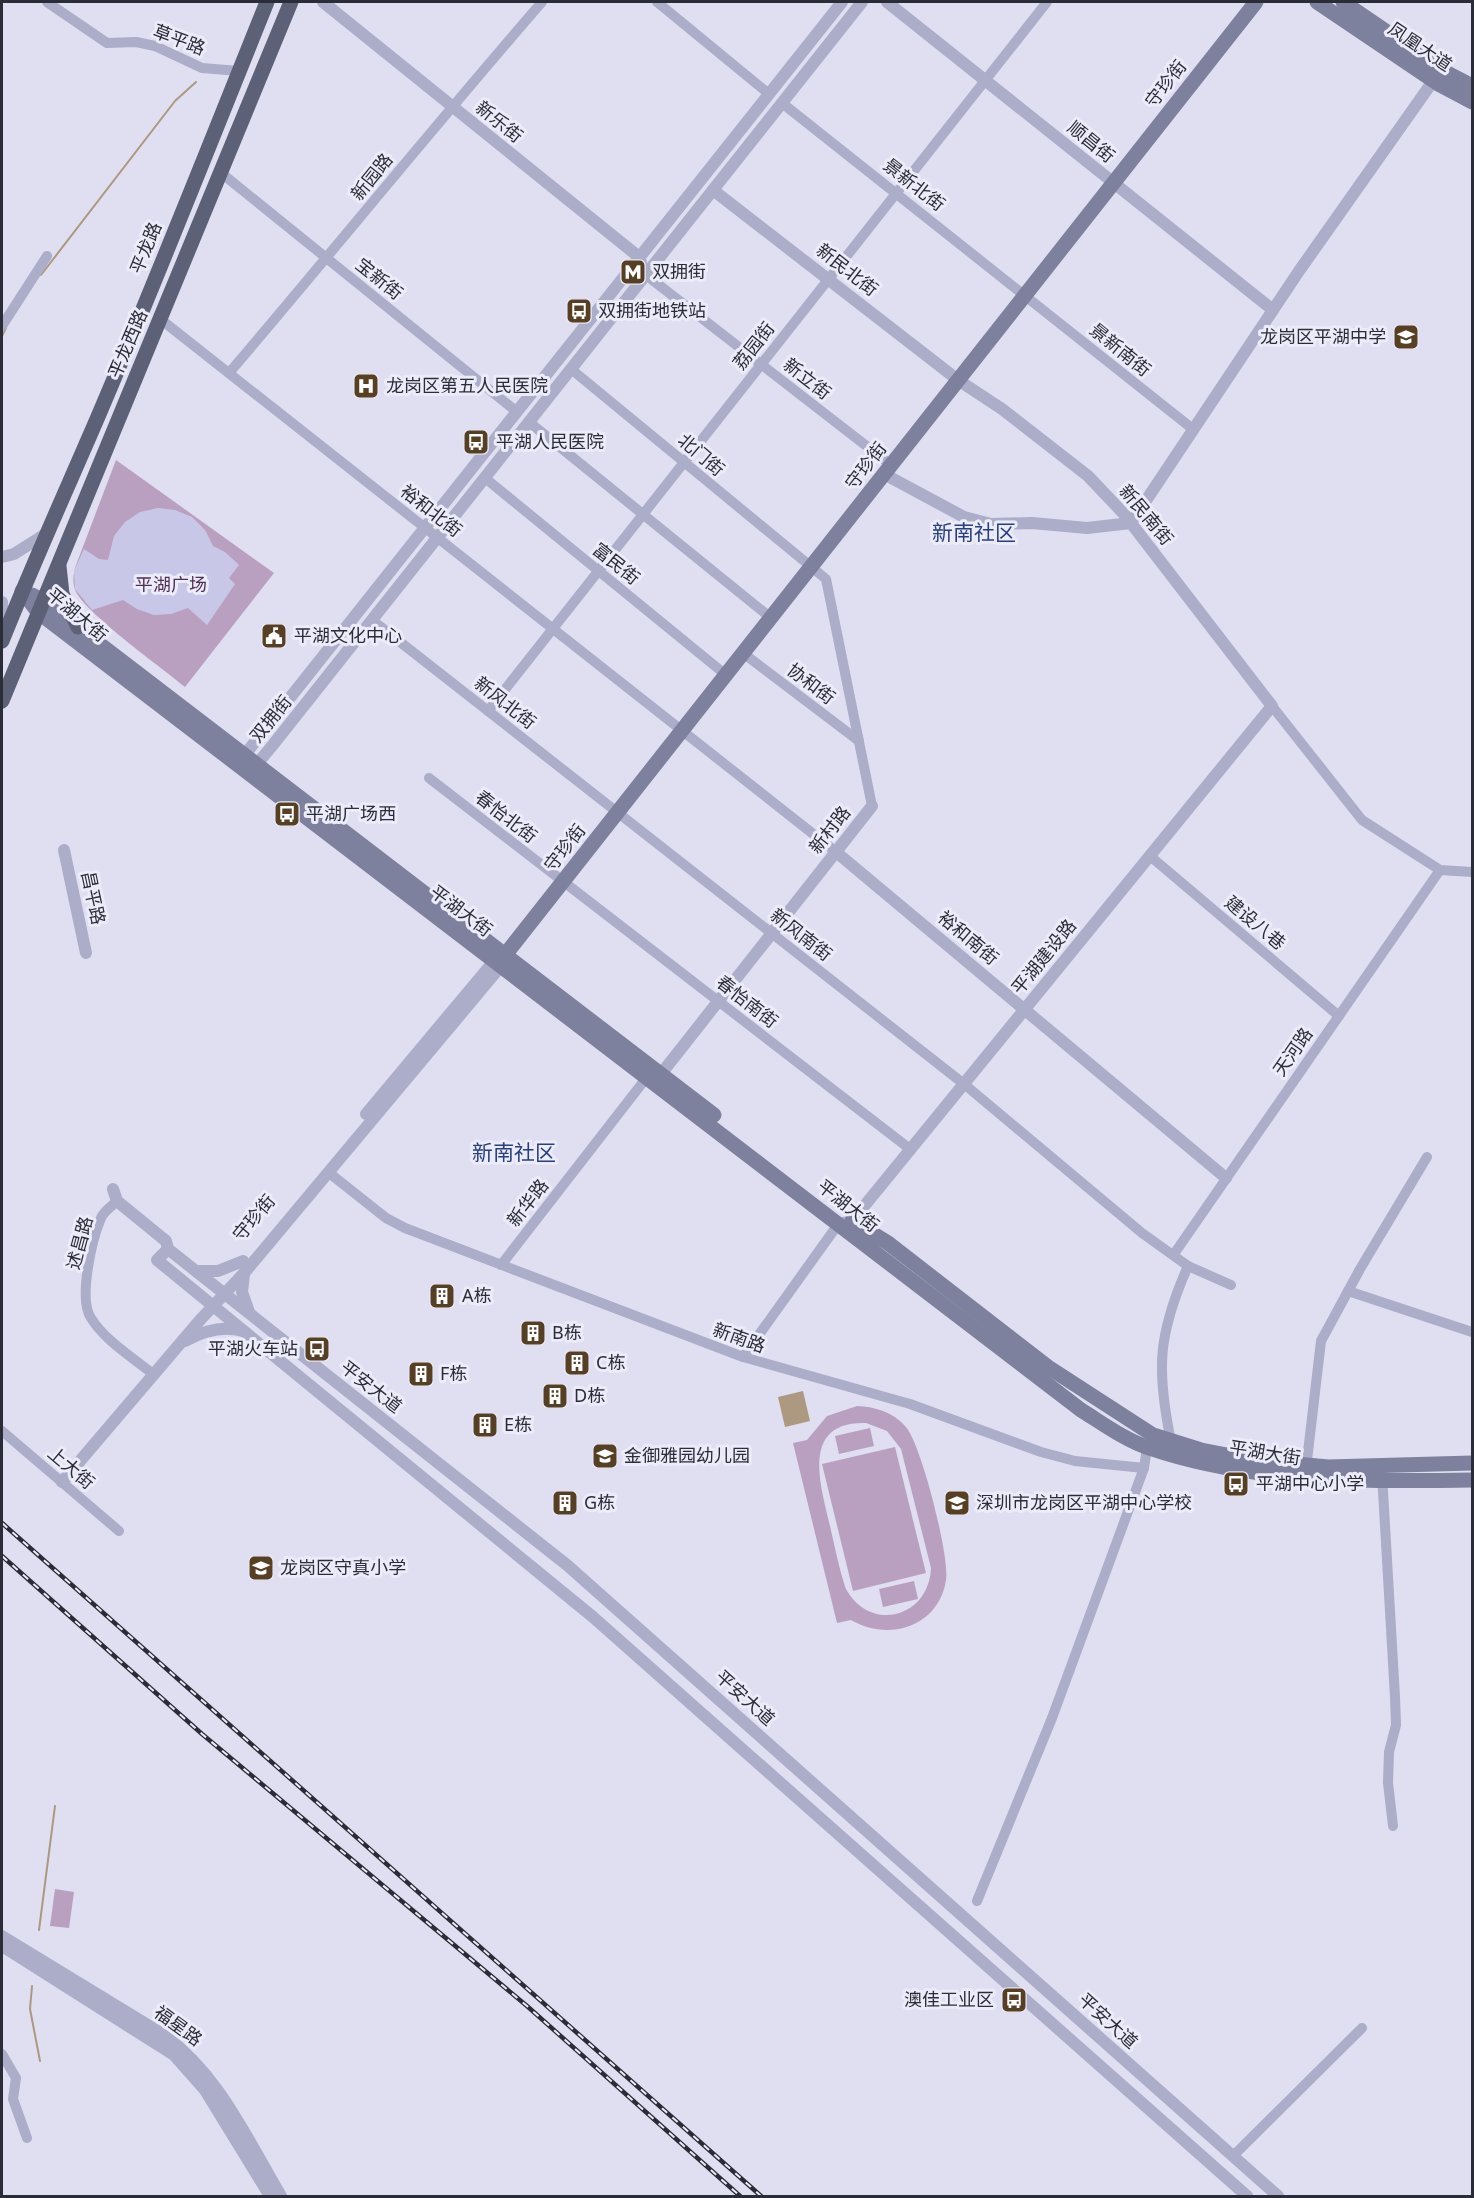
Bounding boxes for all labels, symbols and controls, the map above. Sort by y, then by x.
street label: 凤凰大道 [1384,16,1457,76]
street label: 草平路 [150,18,209,60]
street label: 守珍街 [1139,55,1191,112]
street label: 新乐街 [471,95,528,148]
street label: 顺昌街 [1063,115,1120,168]
street label: 新园路 [345,148,398,205]
street label: 景新北街 [879,153,950,216]
street label: 平龙路 [124,218,166,277]
street label: 新民北街 [812,238,883,301]
street label: 宝新街 [351,252,408,305]
metro station icon: 双拥街 [618,257,648,287]
place label: 双拥街 [652,259,706,283]
bus stop icon: 双拥街地铁站 [564,296,594,326]
place label: 双拥街地铁站 [598,298,706,322]
street label: 平龙西路 [102,306,152,381]
street label: 荔园街 [727,317,779,374]
street label: 景新南街 [1085,317,1156,381]
school or university icon: 龙岗区平湖中学 [1391,322,1421,352]
place label: 龙岗区平湖中学 [1260,324,1386,348]
street label: 新立街 [779,352,836,404]
hospital icon: 龙岗区第五人民医院 [351,371,381,401]
place label: 龙岗区第五人民医院 [386,373,548,397]
bus stop icon: 平湖人民医院 [461,427,491,457]
street label: 北门街 [673,428,730,481]
place label: 平湖人民医院 [496,429,604,453]
street label: 守珍街 [839,437,891,494]
street label: 裕和北街 [396,479,467,542]
street label: 新民南街 [1114,479,1179,550]
district label: 新南社区 [932,518,1016,546]
street label: 富民街 [588,537,645,590]
park label: 平湖广场 [135,572,207,596]
street label: 平湖大街 [42,582,113,647]
public building icon: 平湖文化中心 [259,621,289,651]
place label: 平湖文化中心 [294,623,402,647]
street label: 协和街 [783,657,840,709]
street label: 新风北街 [470,671,541,734]
street label: 双拥街 [244,690,297,747]
street label: 春怡北街 [471,785,542,848]
bus stop icon: 平湖广场西 [272,799,302,829]
place label: 平湖广场西 [306,801,396,825]
street label: 新村路 [803,801,855,858]
street label: 守珍街 [538,819,590,876]
street label: 昌平路 [77,869,111,927]
street label: 平湖大街 [426,879,498,941]
street label: 建设八巷 [1220,890,1291,955]
street label: 新风南街 [766,903,837,966]
street label: 裕和南街 [933,905,1004,970]
street label: 平湖建设路 [1006,914,1081,999]
street label: 春怡南街 [712,970,783,1033]
street label: 天河路 [1267,1022,1317,1080]
district label: 新南社区 [472,1138,556,1166]
street label: 新华路 [501,1174,553,1231]
street label: 平湖大街 [813,1174,884,1237]
street label: 守珍街 [227,1189,280,1246]
street label: 述昌路 [60,1214,98,1272]
building icon: A栋 [427,1281,457,1311]
place label: A栋 [462,1283,492,1307]
street label: 新南路 [710,1317,769,1358]
building icon: B栋 [518,1318,548,1348]
place label: B栋 [552,1320,582,1344]
bus stop icon: 平湖火车站 [302,1334,332,1364]
place label: 平湖火车站 [208,1336,298,1360]
building icon: C栋 [562,1348,592,1378]
place label: C栋 [596,1350,625,1374]
street label: 平安大道 [336,1355,407,1418]
building icon: F栋 [406,1359,436,1389]
place label: F栋 [440,1361,467,1385]
building icon: D栋 [540,1381,570,1411]
place label: D栋 [574,1383,605,1407]
building icon: E栋 [470,1410,500,1440]
place label: E栋 [504,1412,532,1436]
street label: 平湖大街 [1228,1435,1303,1469]
street label: 上大街 [43,1441,100,1494]
school or university icon: 金御雅园幼儿园 [590,1441,620,1471]
place label: 金御雅园幼儿园 [624,1443,750,1467]
bus stop icon: 平湖中心小学 [1221,1469,1251,1499]
place label: 平湖中心小学 [1256,1471,1364,1495]
building icon: G栋 [550,1488,580,1518]
school or university icon: 深圳市龙岗区平湖中心学校 [942,1488,972,1518]
place label: G栋 [584,1490,615,1514]
place label: 深圳市龙岗区平湖中心学校 [976,1490,1192,1514]
school or university icon: 龙岗区守真小学 [246,1553,276,1583]
place label: 龙岗区守真小学 [280,1555,406,1579]
street label: 平安大道 [711,1664,780,1730]
bus stop icon: 澳佳工业区 [999,1985,1029,2015]
place label: 澳佳工业区 [904,1987,994,2011]
street label: 平安大道 [1074,1987,1143,2053]
street label: 福星路 [150,2000,207,2051]

